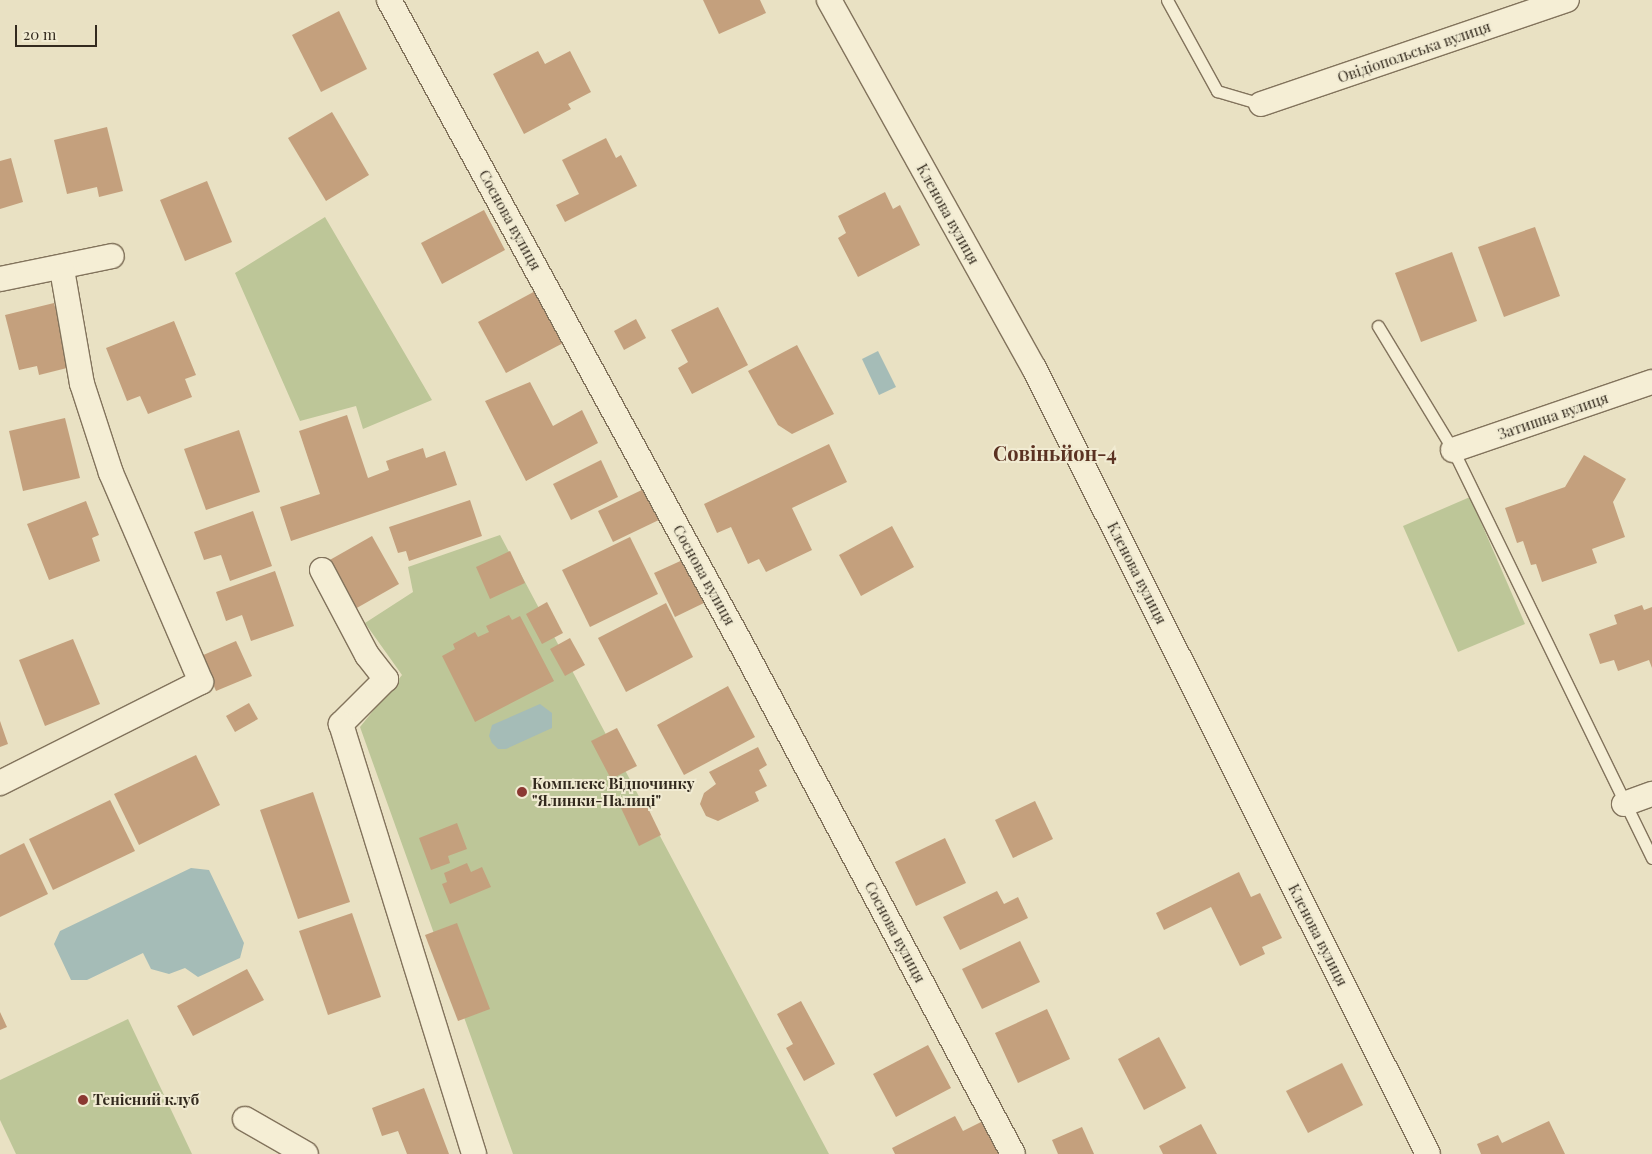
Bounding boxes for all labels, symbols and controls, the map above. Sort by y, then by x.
scale bar [18,15,100,47]
street label: Овідіопольська вулиця [1335,17,1493,87]
text: 20 m [23,24,56,44]
street label: Кленова вулиця [913,161,983,267]
street label: Соснова вулиця [475,167,545,273]
street label: Затишна вулиця [1495,389,1611,443]
district label: Совіньйон-4 [993,440,1117,464]
street label: Кленова вулиця [1104,519,1170,627]
street label: Соснова вулиця [669,522,739,628]
place label: Комплекс Відпочинку "Ялинки-Палиці" [532,774,694,809]
marker: Комплекс Відпочинку "Ялинки-Палиці" [516,786,528,798]
street label: Соснова вулиця [861,878,929,986]
street label: Кленова вулиця [1285,881,1351,989]
place label: Тенісний клуб [93,1091,199,1109]
marker: Тенісний клуб [77,1094,89,1106]

